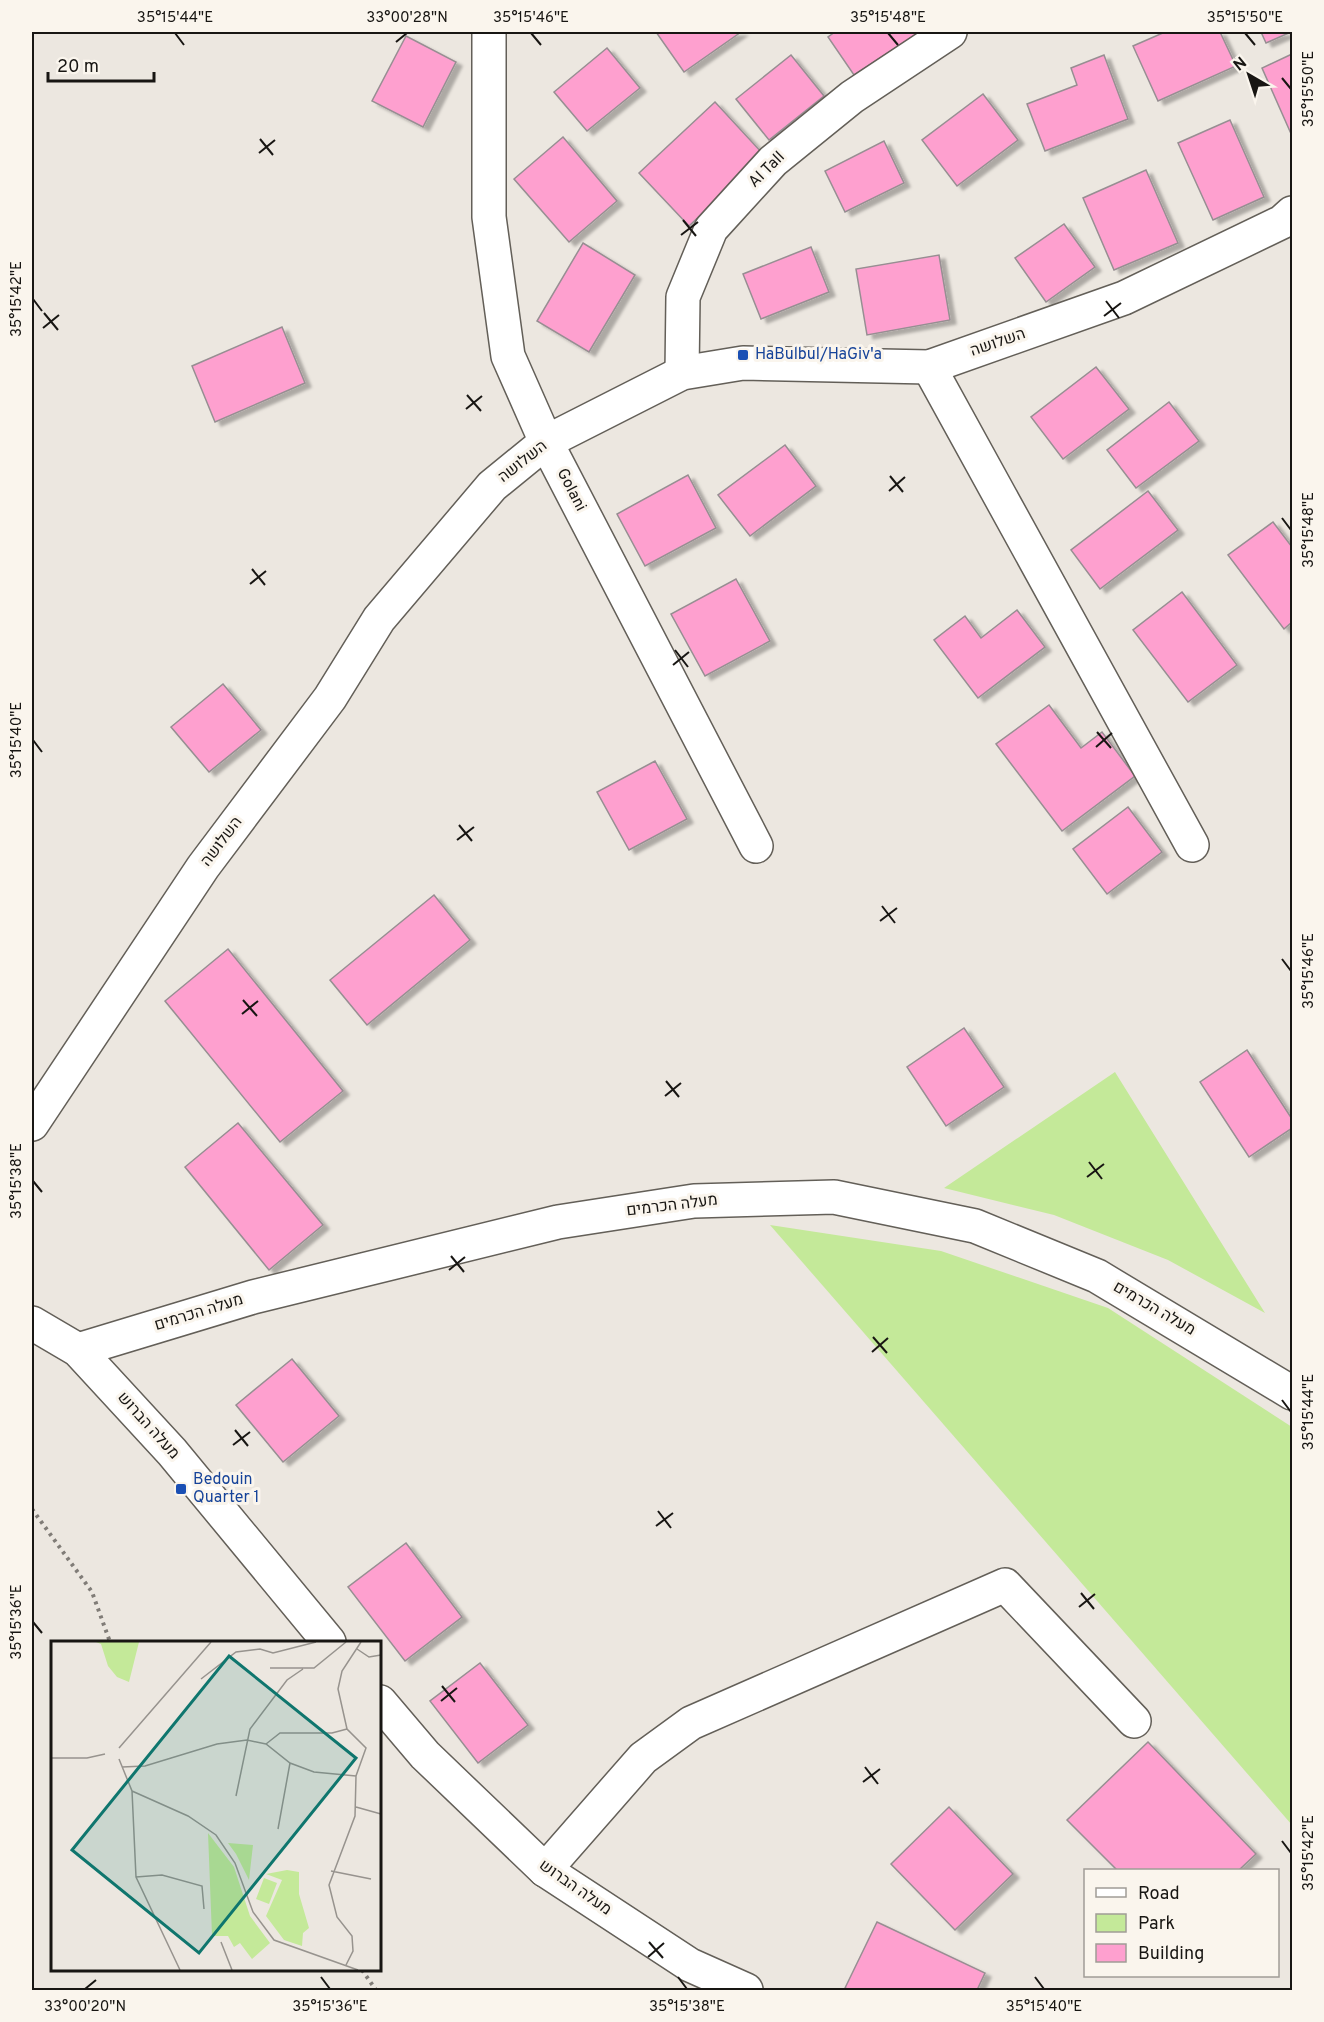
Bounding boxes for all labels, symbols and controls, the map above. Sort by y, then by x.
text: 35°15'44"E [137,9,213,28]
text: 33°00'28"N [366,9,448,28]
text: 35°15'46"E [493,9,569,28]
text: 35°15'48"E [850,9,926,28]
text: 35°15'50"E [1207,9,1283,28]
scale bar [48,45,154,83]
north arrow [1219,45,1279,105]
text: 35°15'50"E [1300,51,1319,127]
text: N [1230,54,1252,76]
text: 20 m [57,56,99,79]
street label: Al Tall [745,148,789,192]
text: 35°15'42"E [8,261,27,337]
street label: השלושה [968,324,1028,362]
place label: HaBulbul/HaGiv'a [755,345,882,365]
marker: HaBulbul/HaGiv'a [736,348,750,362]
street label: השלושה [494,437,552,487]
street label: Golani [552,465,590,515]
text: 35°15'48"E [1300,492,1319,568]
text: 35°15'40"E [8,702,27,778]
street label: השלושה [197,813,247,871]
text: 35°15'46"E [1300,933,1319,1009]
text: 35°15'38"E [8,1143,27,1219]
street label: מעלה הכרמים [625,1190,719,1222]
street label: מעלה הכרמים [1109,1277,1199,1341]
street label: מעלה הכרמים [152,1290,246,1336]
text: 35°15'44"E [1300,1374,1319,1450]
street label: מעלה הברוש [112,1388,184,1464]
place label: Bedouin Quarter 1 [193,1470,260,1508]
marker: Bedouin Quarter 1 [174,1482,188,1496]
text: 35°15'36"E [8,1584,27,1660]
inset map [51,1641,381,1971]
text: 35°15'42"E [1300,1815,1319,1891]
street label: מעלה הברוש [535,1856,615,1920]
legend [1084,1869,1279,1977]
text: Road [1138,1883,1180,1906]
text: Park [1138,1913,1175,1936]
text: Building [1138,1943,1204,1966]
text: 33°00'20"N [44,1998,126,2017]
text: 35°15'36"E [292,1998,368,2017]
text: 35°15'38"E [649,1998,725,2017]
text: 35°15'40"E [1006,1998,1082,2017]

